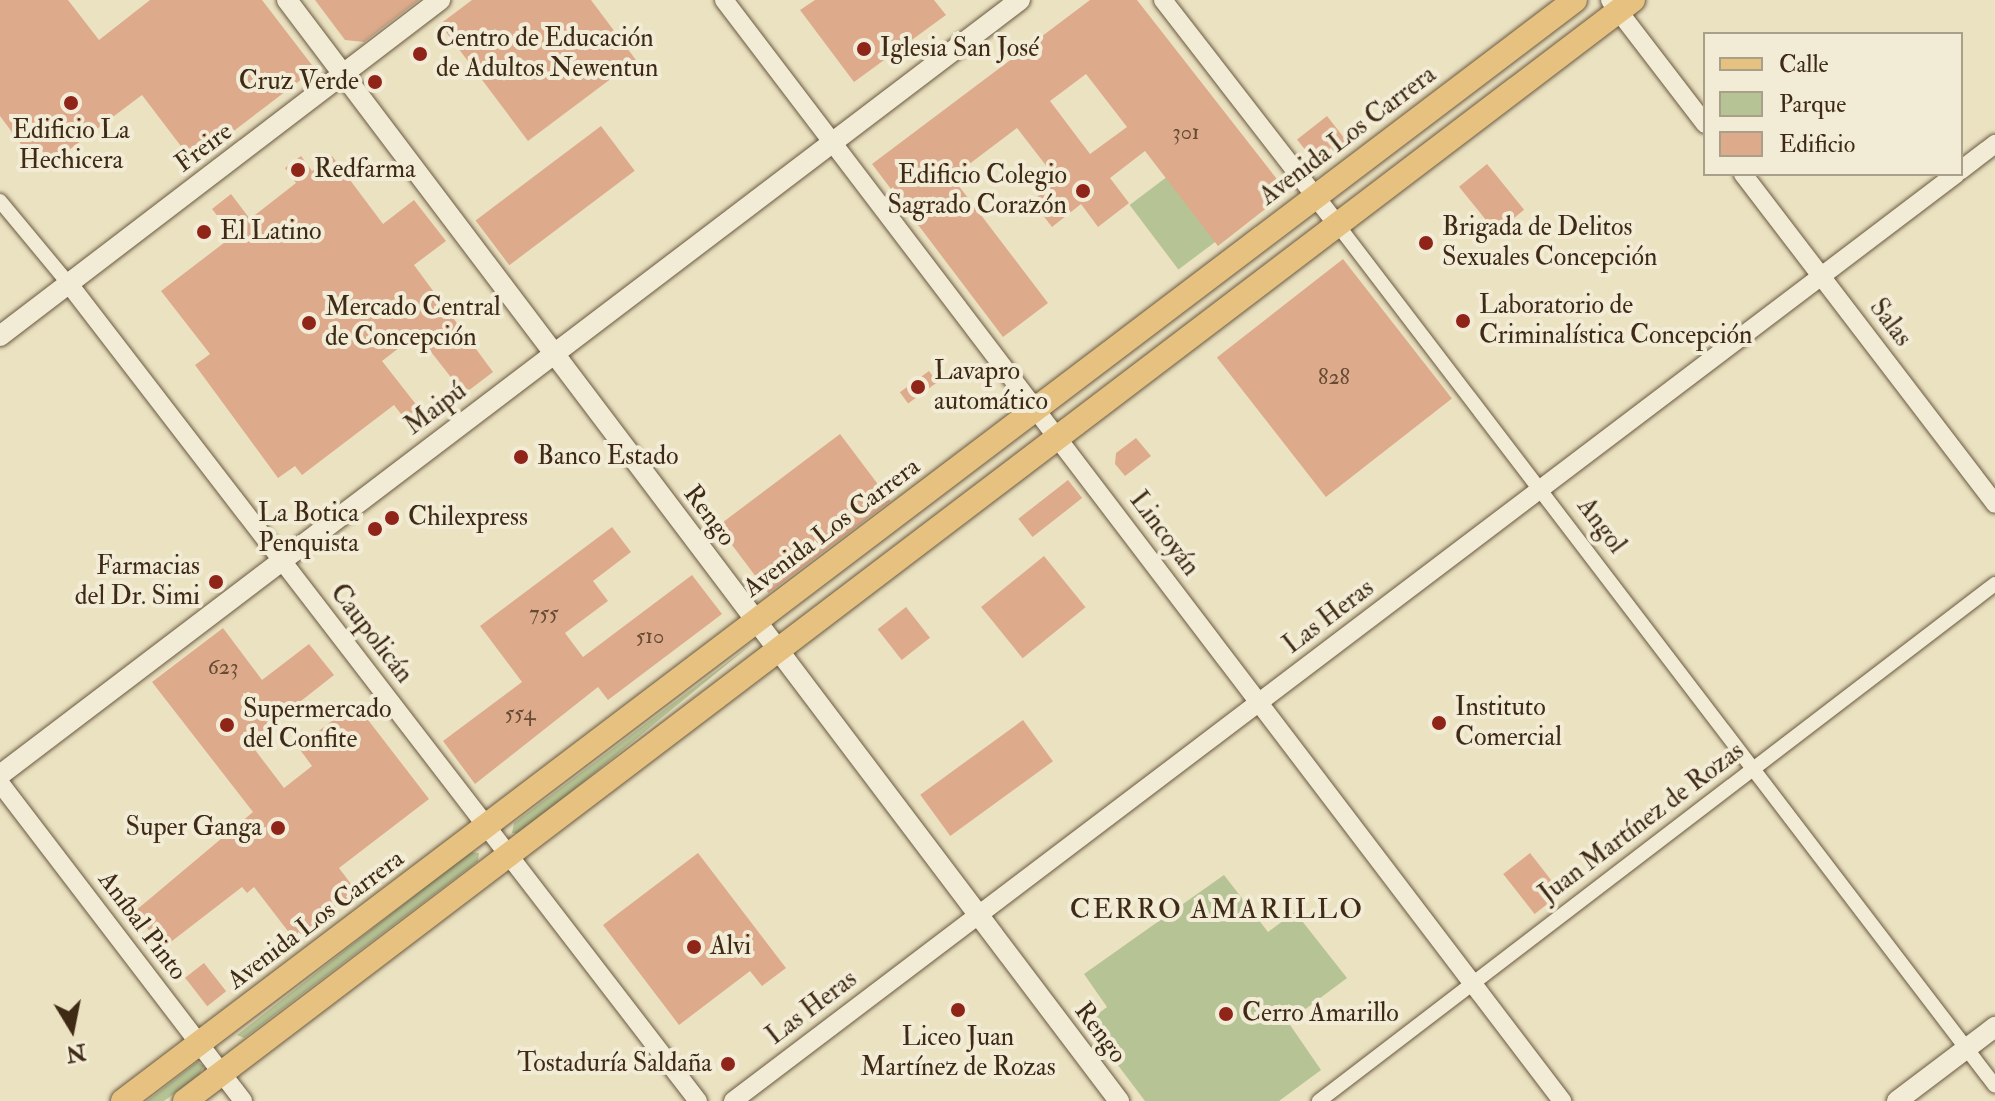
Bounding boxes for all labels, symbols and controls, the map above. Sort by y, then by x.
place label: Centro de Educación de Adultos Newentun [436,23,658,84]
legend [1703,32,1963,176]
place label: Iglesia San José [880,33,1039,65]
marker: Iglesia San José [855,40,873,58]
marker: Centro de Educación de Adultos Newentun [411,45,429,63]
text: Calle [1779,49,1829,80]
street label: Avenida Los Carrera [1254,59,1442,213]
place label: Cruz Verde [239,66,359,98]
marker: Cruz Verde [366,73,384,91]
text: Parque [1779,89,1846,120]
marker: Edificio La Hechicera [62,94,80,112]
place label: Edificio La Hechicera [12,115,130,176]
street label: Freire [169,116,239,180]
house number: 301 [1172,120,1200,146]
text: Edificio [1779,129,1855,160]
place label: Redfarma [314,154,416,186]
place label: Edificio Colegio Sagrado Corazón [887,160,1067,222]
marker: Redfarma [289,161,307,179]
marker: Edificio Colegio Sagrado Corazón [1074,182,1092,200]
place label: Brigada de Delitos Sexuales Concepción [1442,212,1657,274]
place label: El Latino [220,216,322,248]
marker: El Latino [195,223,213,241]
marker: Brigada de Delitos Sexuales Concepción [1417,234,1435,252]
place label: Laboratorio de Criminalística Concepción [1479,290,1753,352]
place label: Mercado Central de Concepción [325,292,501,354]
street label: Salas [1862,293,1918,353]
marker: Laboratorio de Criminalística Concepción [1454,312,1472,330]
marker: Mercado Central de Concepción [300,314,318,332]
place label: Lavapro automático [934,356,1048,418]
house number: 828 [1318,365,1350,391]
street label: Maipú [399,376,473,442]
marker: Lavapro automático [909,378,927,396]
place label: Banco Estado [537,441,679,473]
marker: Banco Estado [512,448,530,466]
street label: Avenida Los Carrera [738,451,926,605]
street label: Rengo [676,479,742,553]
street label: Lincoyán [1122,486,1206,582]
street label: Angol [1570,492,1632,560]
place label: La Botica Penquista [258,498,359,560]
place label: Chilexpress [408,502,528,534]
marker: Chilexpress [383,509,401,527]
marker: La Botica Penquista [366,520,384,538]
place label: Farmacias del Dr. Simi [75,551,200,612]
marker: Farmacias del Dr. Simi [207,573,225,591]
street label: Las Heras [1278,573,1380,661]
street label: Caupolicán [323,578,419,690]
house number: 755 [529,601,559,627]
house number: 510 [636,624,664,650]
house number: 623 [208,655,238,681]
place label: Instituto Comercial [1455,692,1562,754]
place label: Supermercado del Confite [243,694,392,756]
house number: 554 [505,701,535,727]
marker: Instituto Comercial [1430,714,1448,732]
marker: Supermercado del Confite [218,716,236,734]
street label: Juan Martínez de Rozas [1533,736,1751,910]
place label: Super Ganga [126,812,262,844]
marker: Super Ganga [269,819,287,837]
street label: Avenida Los Carrera [222,843,410,997]
street label: Aníbal Pinto [91,865,193,987]
district label: CERRO AMARILLO [1070,893,1364,927]
place label: Alvi [710,931,751,963]
marker: Alvi [685,938,703,956]
street label: Las Heras [761,964,863,1052]
north arrow [32,989,112,1069]
street label: Rengo [1067,996,1133,1070]
place label: Cerro Amarillo [1242,998,1399,1030]
marker: Liceo Juan Martínez de Rozas [949,1001,967,1019]
marker: Cerro Amarillo [1217,1005,1235,1023]
place label: Liceo Juan Martínez de Rozas [860,1022,1056,1084]
text: N [64,1037,88,1068]
place label: Tostaduría Saldaña [517,1048,712,1080]
marker: Tostaduría Saldaña [719,1055,737,1073]

